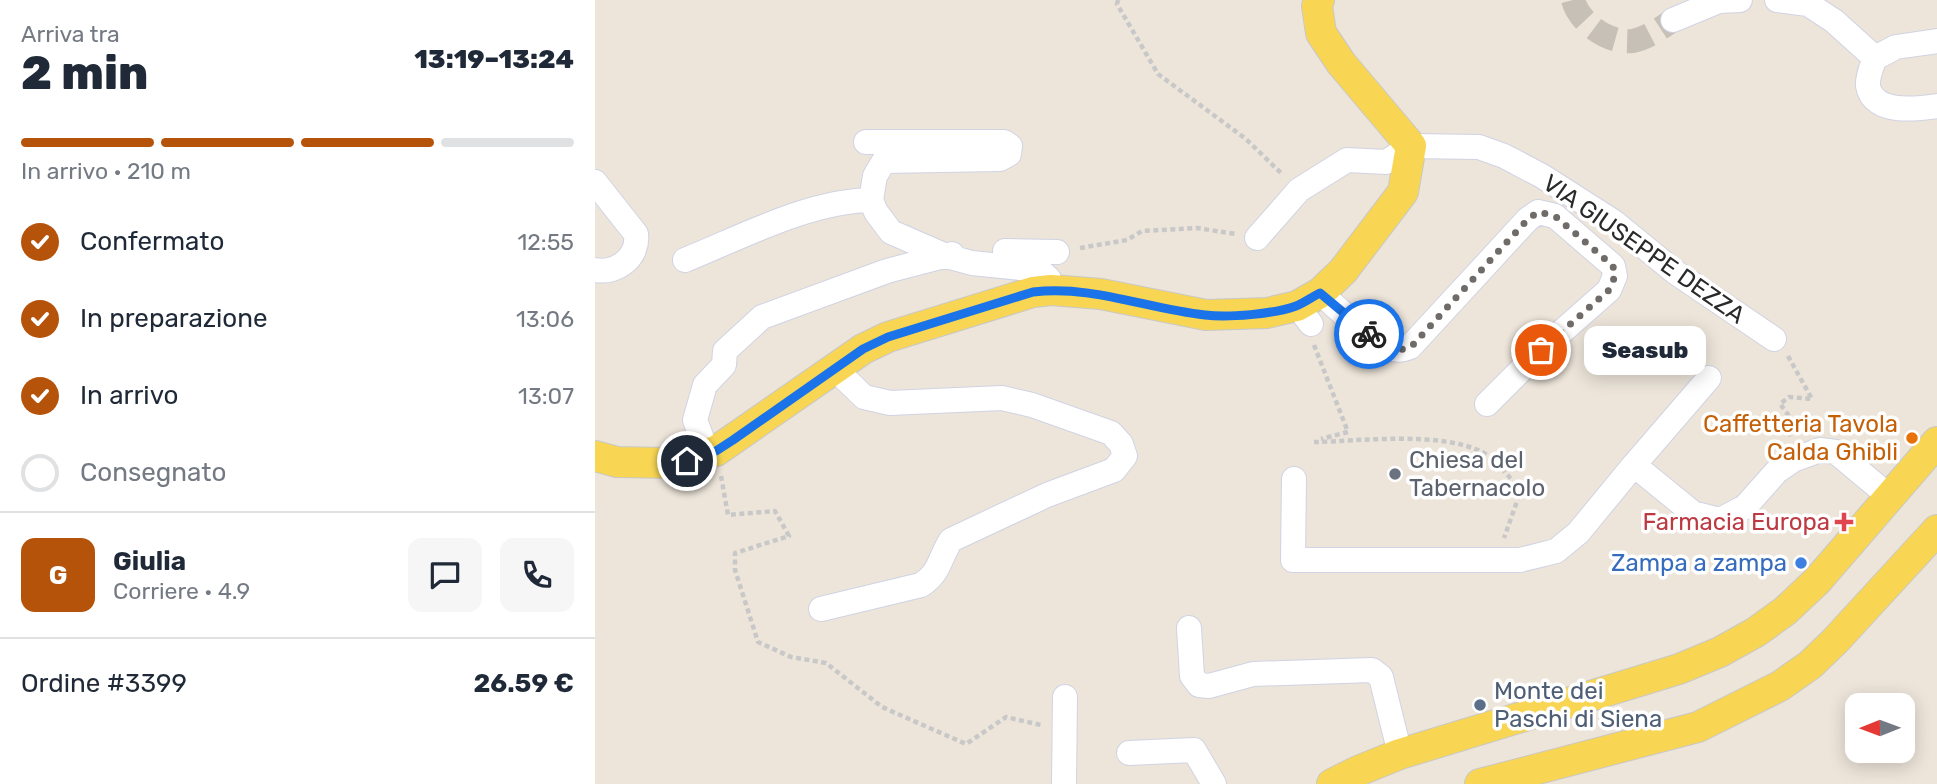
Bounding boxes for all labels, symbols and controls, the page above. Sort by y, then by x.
text: Arriva tra [21,20,120,48]
text: 13:19–13:24 [414,44,574,75]
text: 2 min [21,46,148,101]
text: In arrivo · 210 m [21,157,191,185]
street label: VIA GIUSEPPE DEZZA [1538,169,1750,329]
icon: check [21,223,59,261]
text: Confermato [80,226,224,257]
text: 12:55 [517,228,574,256]
courier [1334,299,1404,369]
icon: check [21,300,59,338]
text: In preparazione [80,303,268,334]
text: 13:06 [516,305,574,333]
icon: bike [1350,315,1388,353]
pin [1511,320,1571,380]
callout: Seasub [1583,326,1705,374]
icon: bag [1522,331,1560,369]
text: Seasub [1602,336,1688,364]
icon: check [21,377,59,415]
text: In arrivo [80,380,178,411]
text: 13:07 [518,382,574,410]
place label: Caffetteria Tavola Calda Ghibli [1703,410,1898,466]
marker: Caffetteria Tavola Calda Ghibli [1904,430,1920,446]
pin [657,431,717,491]
icon: home [668,442,706,480]
place label: Chiesa del Tabernacolo [1409,446,1545,502]
text: Consegnato [80,457,226,488]
marker: Chiesa del Tabernacolo [1387,466,1403,482]
place label: Farmacia Europa [1642,508,1830,536]
marker: Farmacia Europa [1836,514,1852,530]
button: chat [408,538,482,612]
button: phone [500,538,574,612]
text: Giulia [113,546,186,577]
place label: Zampa a zampa [1611,549,1787,577]
marker: Zampa a zampa [1793,555,1809,571]
text: G [49,560,67,591]
text: Corriere · 4.9 [113,577,250,605]
text: Ordine #3399 [21,668,187,699]
text: 26.59 € [473,668,574,699]
place label: Monte dei Paschi di Siena [1494,677,1662,733]
north arrow [1845,693,1915,763]
map controls [1845,693,1915,763]
marker: Monte dei Paschi di Siena [1472,697,1488,713]

